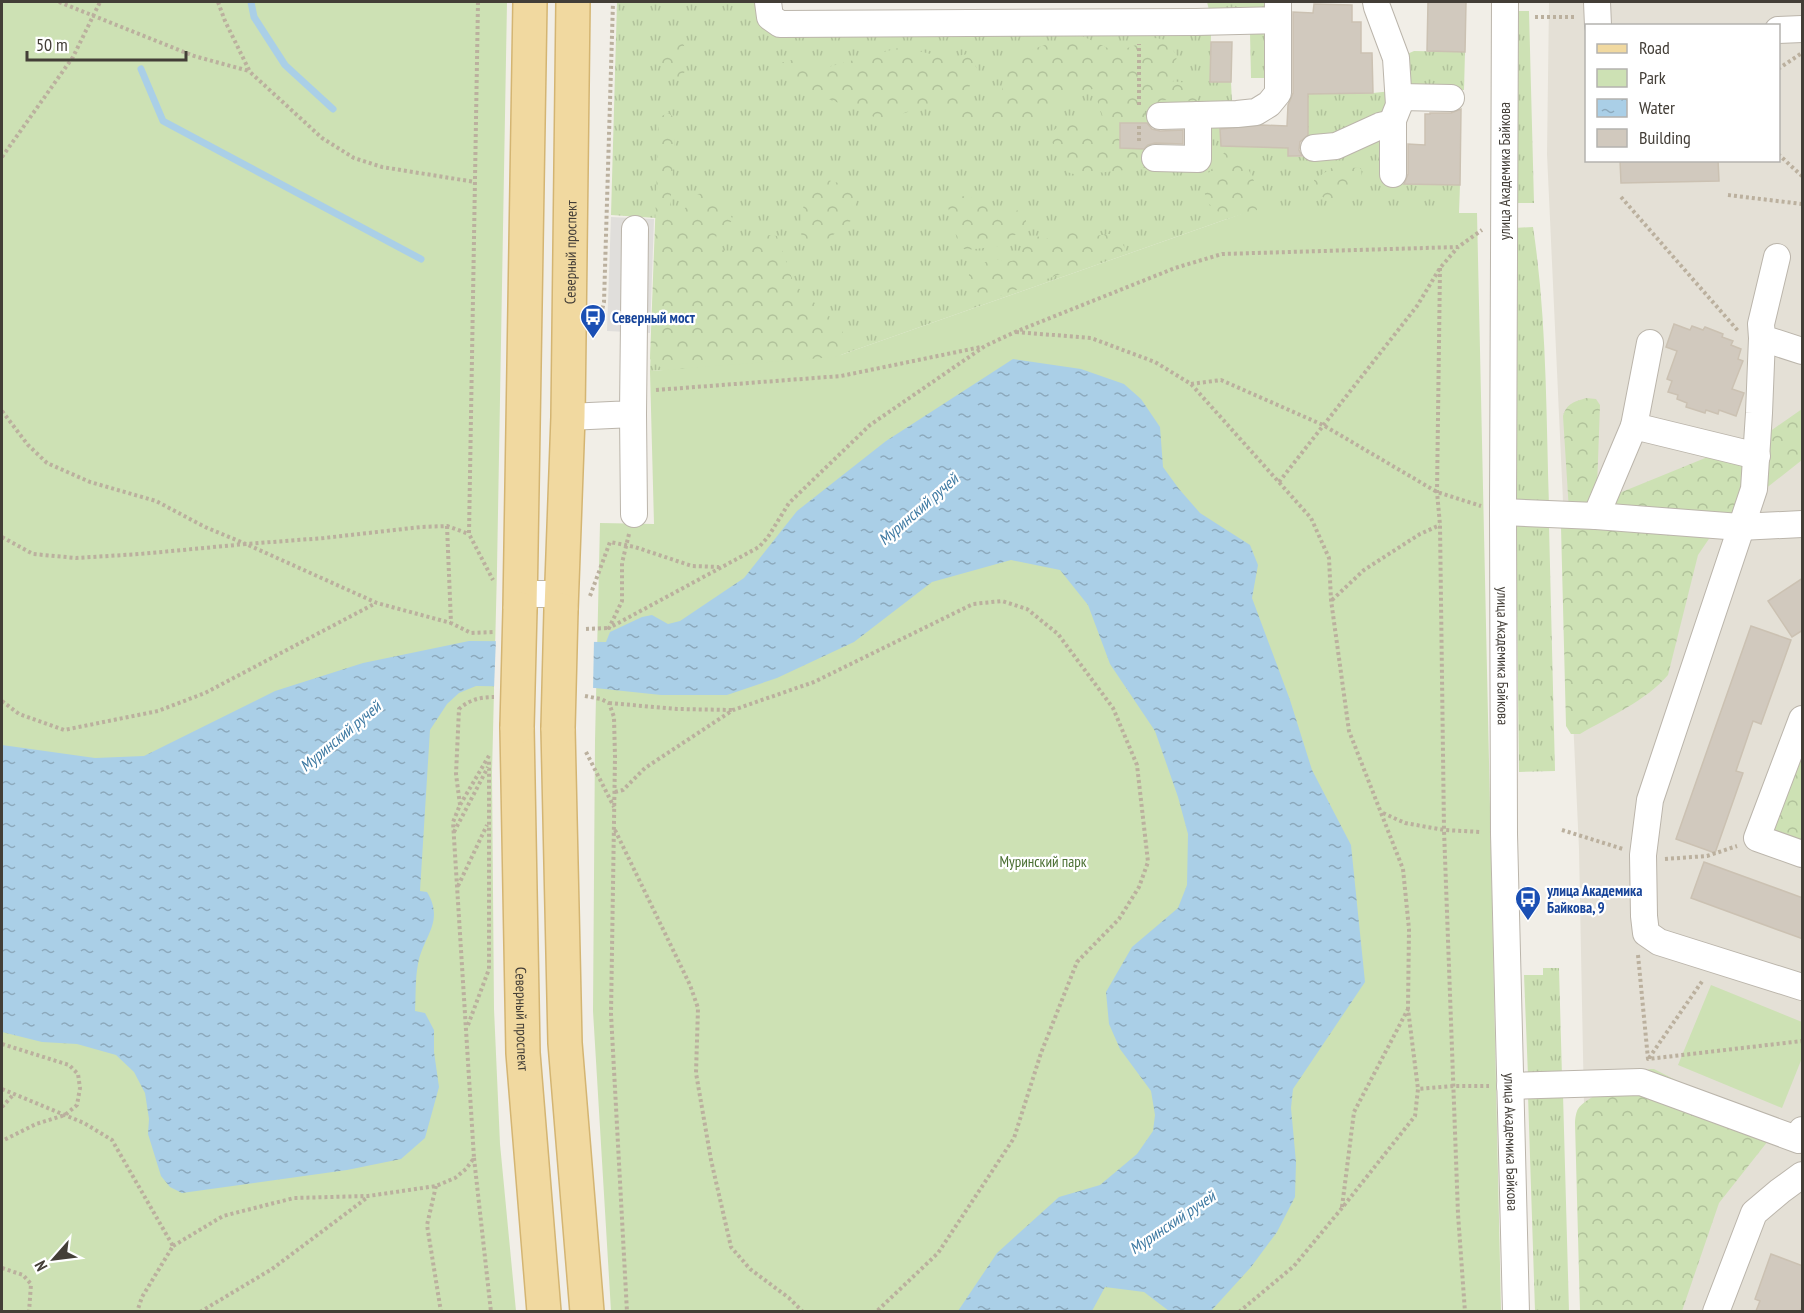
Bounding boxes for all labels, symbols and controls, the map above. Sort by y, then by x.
scale bar [27,24,186,62]
legend [1585,24,1780,162]
text: 50 m [36,33,68,56]
text: Road [1639,36,1670,59]
text: Park [1639,66,1666,89]
text: Water [1639,96,1675,119]
street label: улица Академика Байкова [1495,102,1514,240]
text: Building [1639,126,1691,149]
street label: Северный проспект [560,200,580,304]
bus stop icon: Северный мост [578,302,608,340]
place label: Северный мост [612,308,696,327]
water label: Муринский ручей [874,468,964,549]
street label: улица Академика Байкова [1494,587,1513,725]
water label: Муринский ручей [296,695,386,776]
park label: Муринский парк [999,852,1087,871]
place label: улица Академика Байкова, 9 [1546,881,1642,917]
bus stop icon: улица Академика Байкова, 9 [1513,884,1543,922]
street label: Северный проспект [512,967,534,1072]
street label: улица Академика Байкова [1500,1073,1523,1211]
water label: Муринский ручей [1125,1185,1220,1258]
north arrow [24,1229,84,1289]
text: N [30,1258,52,1275]

